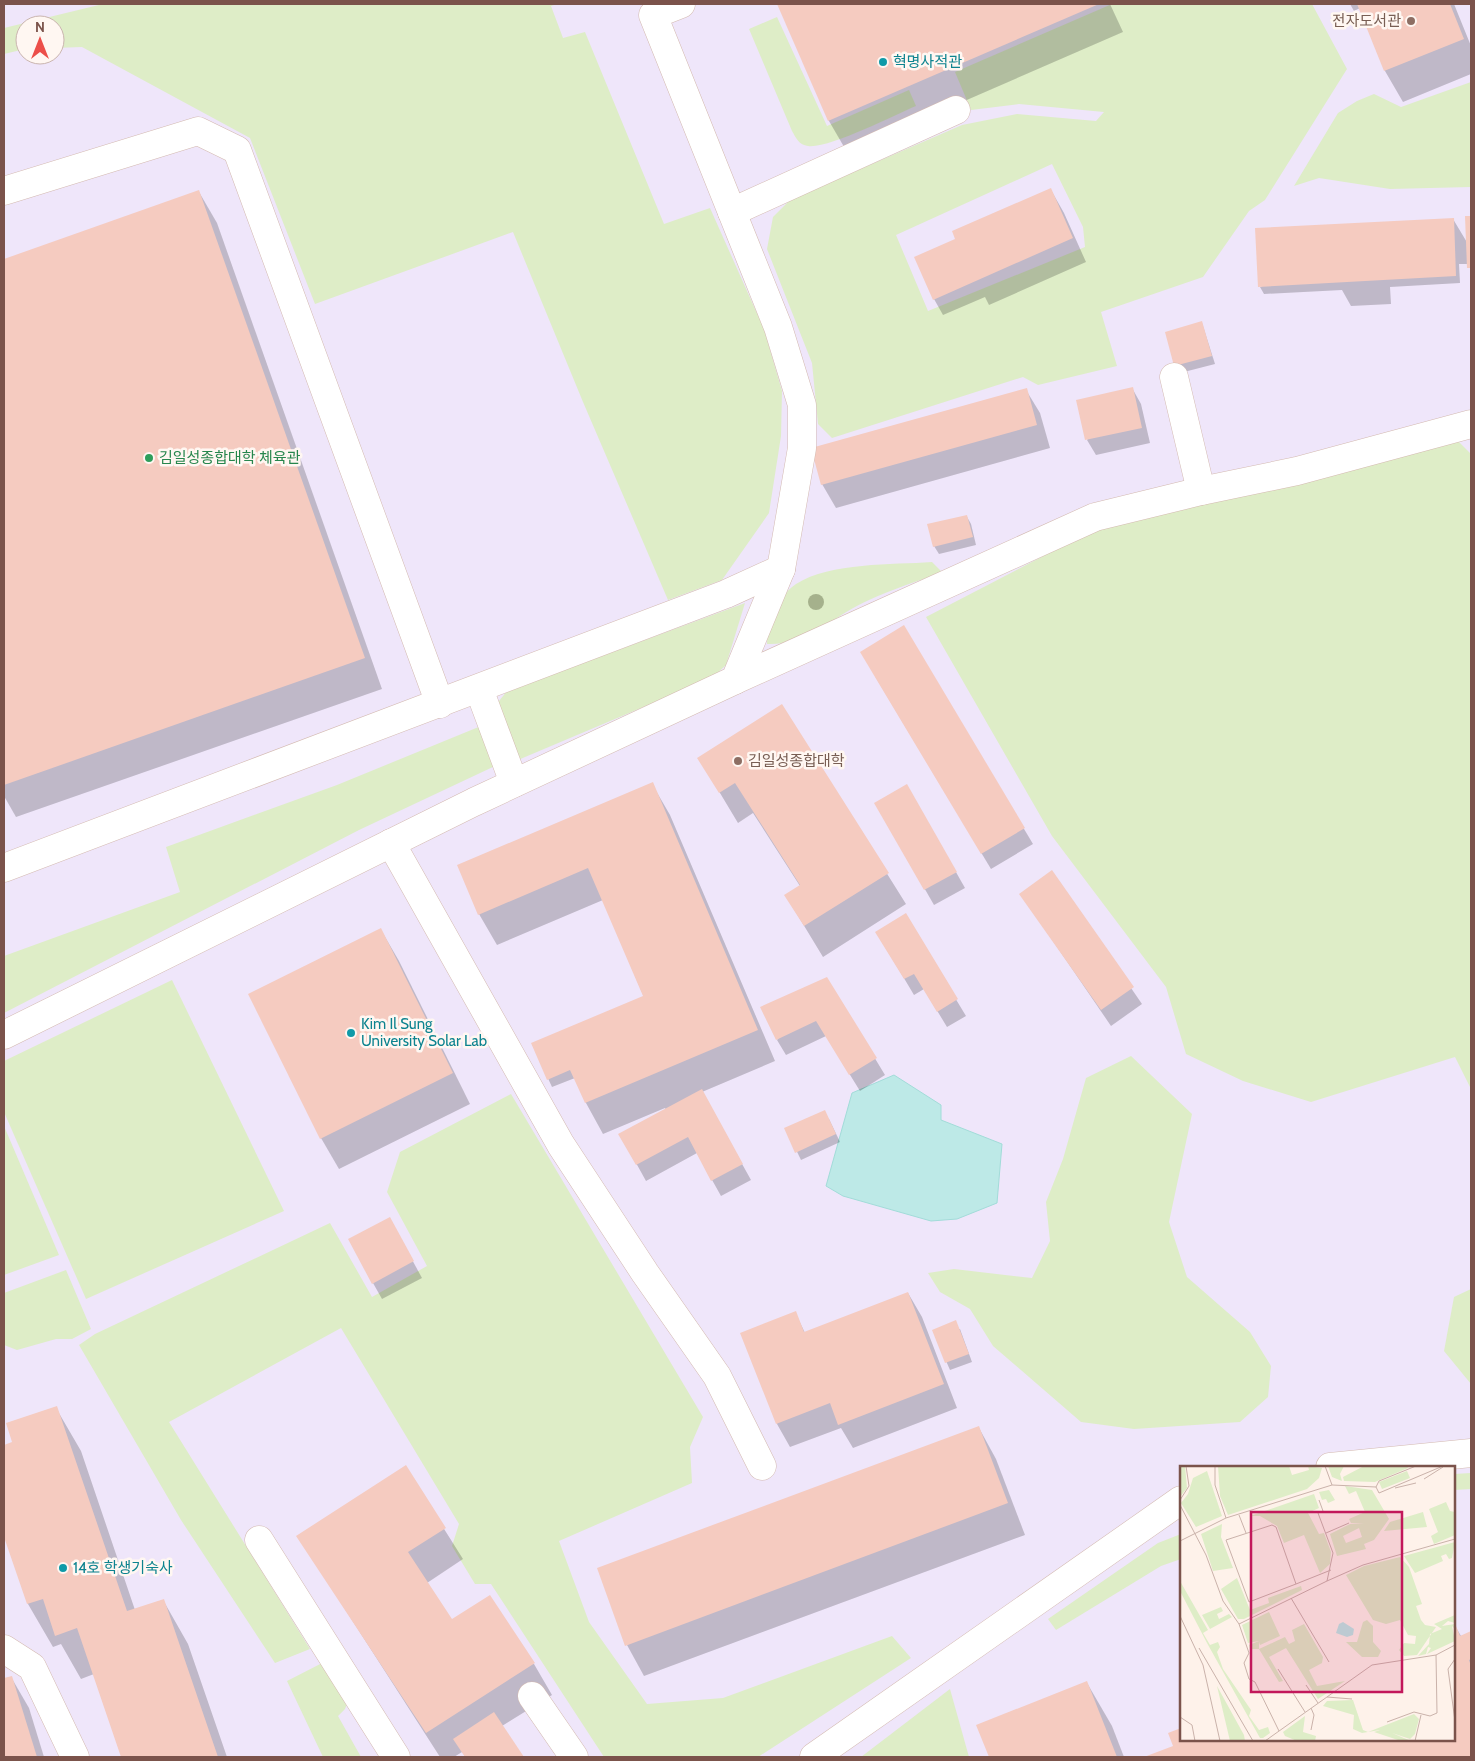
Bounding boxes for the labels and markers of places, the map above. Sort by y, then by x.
place label: 전자도서관 [1332,12,1401,30]
marker: 전자도서관 [1405,15,1417,27]
place label: 혁명사적관 [893,53,962,71]
marker: 혁명사적관 [877,56,889,68]
place label: 김일성종합대학 체육관 [159,449,301,467]
marker: 김일성종합대학 체육관 [143,452,155,464]
place label: 김일성종합대학 [748,752,845,770]
marker: 김일성종합대학 [732,755,744,767]
place label: Kim Il Sung University Solar Lab [361,1015,487,1050]
marker: Kim Il Sung University Solar Lab [345,1027,357,1039]
place label: 14호 학생기숙사 [73,1559,173,1577]
marker: 14호 학생기숙사 [57,1562,69,1574]

